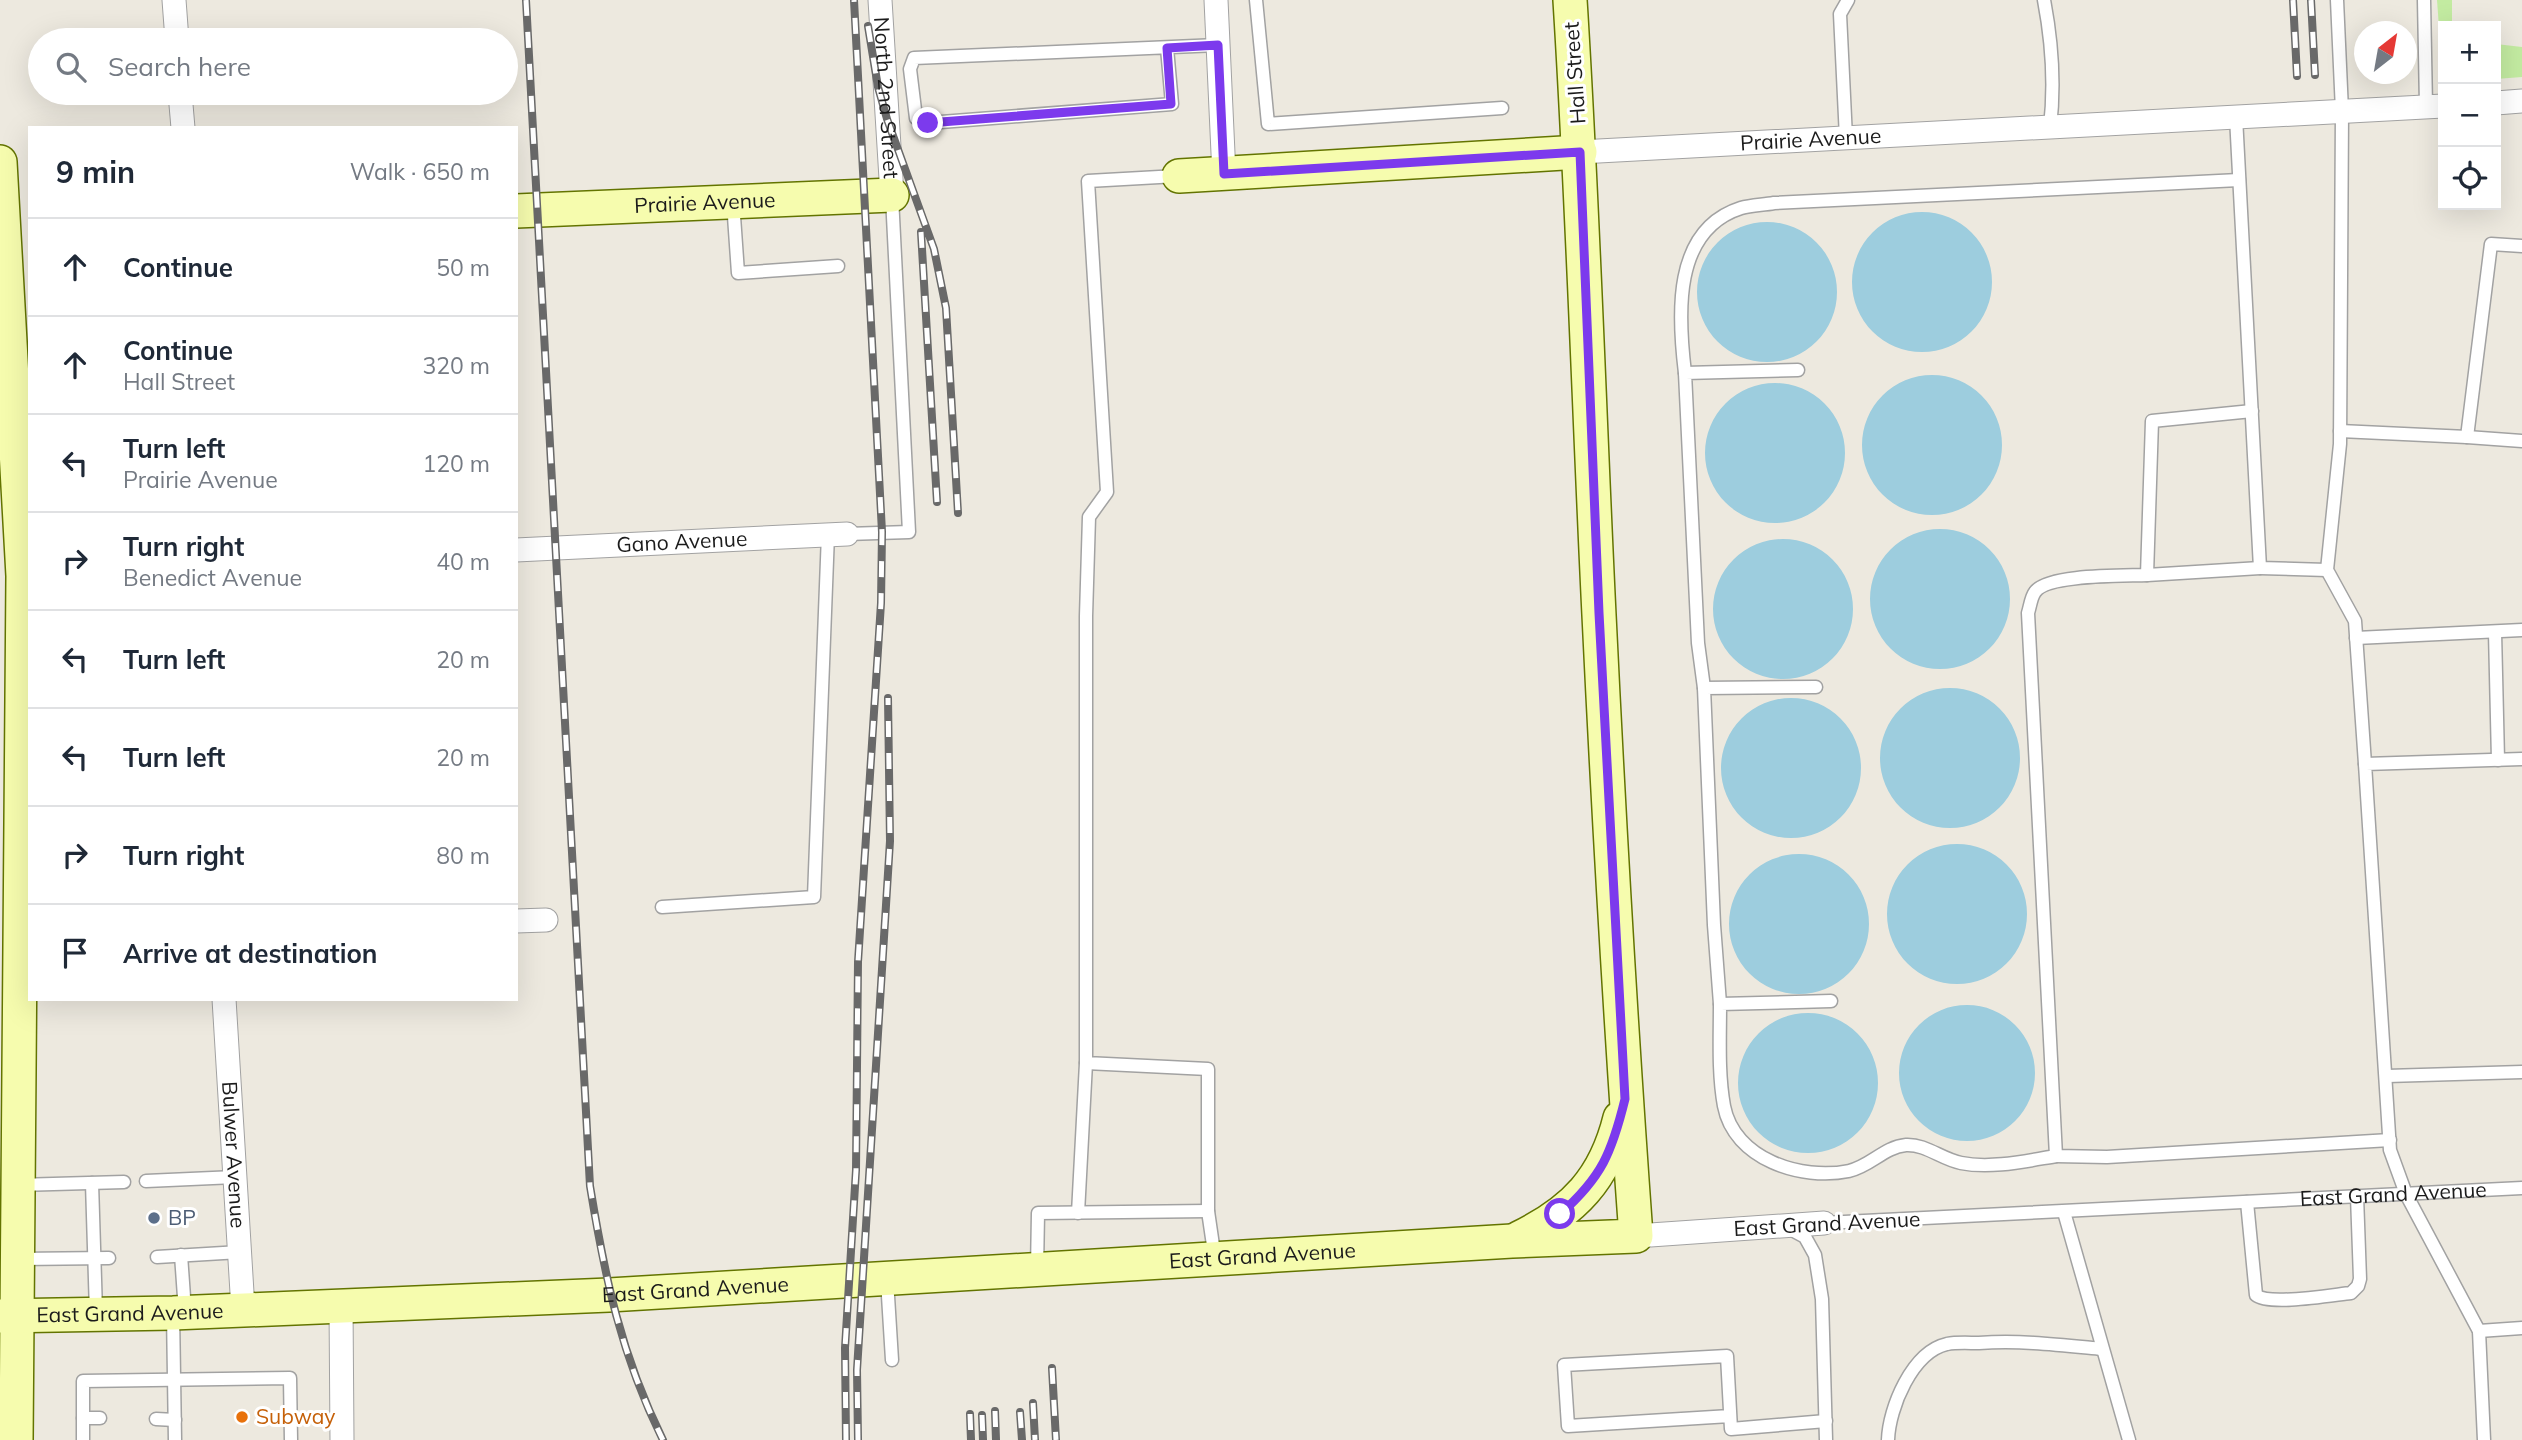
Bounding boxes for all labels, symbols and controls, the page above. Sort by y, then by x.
street label: North 2nd Street [869,16,905,179]
street label: Hall Street [1557,21,1591,125]
north arrow [2354,21,2417,84]
map controls [2438,21,2501,210]
button: + [2438,21,2501,84]
search box [28,28,518,105]
icon: search [52,48,90,86]
text: Search here [108,50,251,83]
button: − [2438,84,2501,147]
route end [912,107,943,138]
street label: Prairie Avenue [1739,122,1882,155]
button: locate [2438,147,2501,210]
text: 9 min [56,153,135,191]
text: Walk · 650 m [350,157,490,186]
street label: Prairie Avenue [634,186,776,218]
icon: ahead [56,248,94,286]
text: Continue [123,251,233,284]
text: 50 m [436,253,490,282]
text: Continue [123,334,233,367]
icon: ahead [56,346,94,384]
text: 320 m [422,351,490,380]
text: Hall Street [123,367,235,396]
text: Turn left [123,432,225,465]
icon: left [56,444,94,482]
text: 120 m [422,449,490,478]
text: Prairie Avenue [123,465,278,494]
street label: Gano Avenue [616,525,748,557]
text: Turn right [123,530,244,563]
icon: right [56,542,94,580]
text: 40 m [436,547,490,576]
text: Benedict Avenue [123,563,302,592]
icon: left [56,640,94,678]
text: Turn left [123,643,225,676]
text: 20 m [436,645,490,674]
icon: left [56,738,94,776]
text: Turn left [123,741,225,774]
text: 20 m [436,743,490,772]
icon: right [56,836,94,874]
text: Turn right [123,839,244,872]
text: 80 m [436,841,490,870]
icon: arrive [56,934,94,972]
text: Arrive at destination [123,937,378,970]
street label: Bulwer Avenue [217,1080,252,1229]
street label: East Grand Avenue [2299,1176,2487,1211]
route start [1544,1198,1575,1229]
place label: BP [168,1204,196,1230]
street label: East Grand Avenue [1733,1205,1921,1241]
marker: BP [146,1210,162,1226]
street label: East Grand Avenue [1168,1236,1357,1273]
street label: East Grand Avenue [601,1270,790,1307]
street label: East Grand Avenue [36,1297,224,1327]
place label: Subway [256,1403,335,1429]
marker: Subway [234,1409,250,1425]

